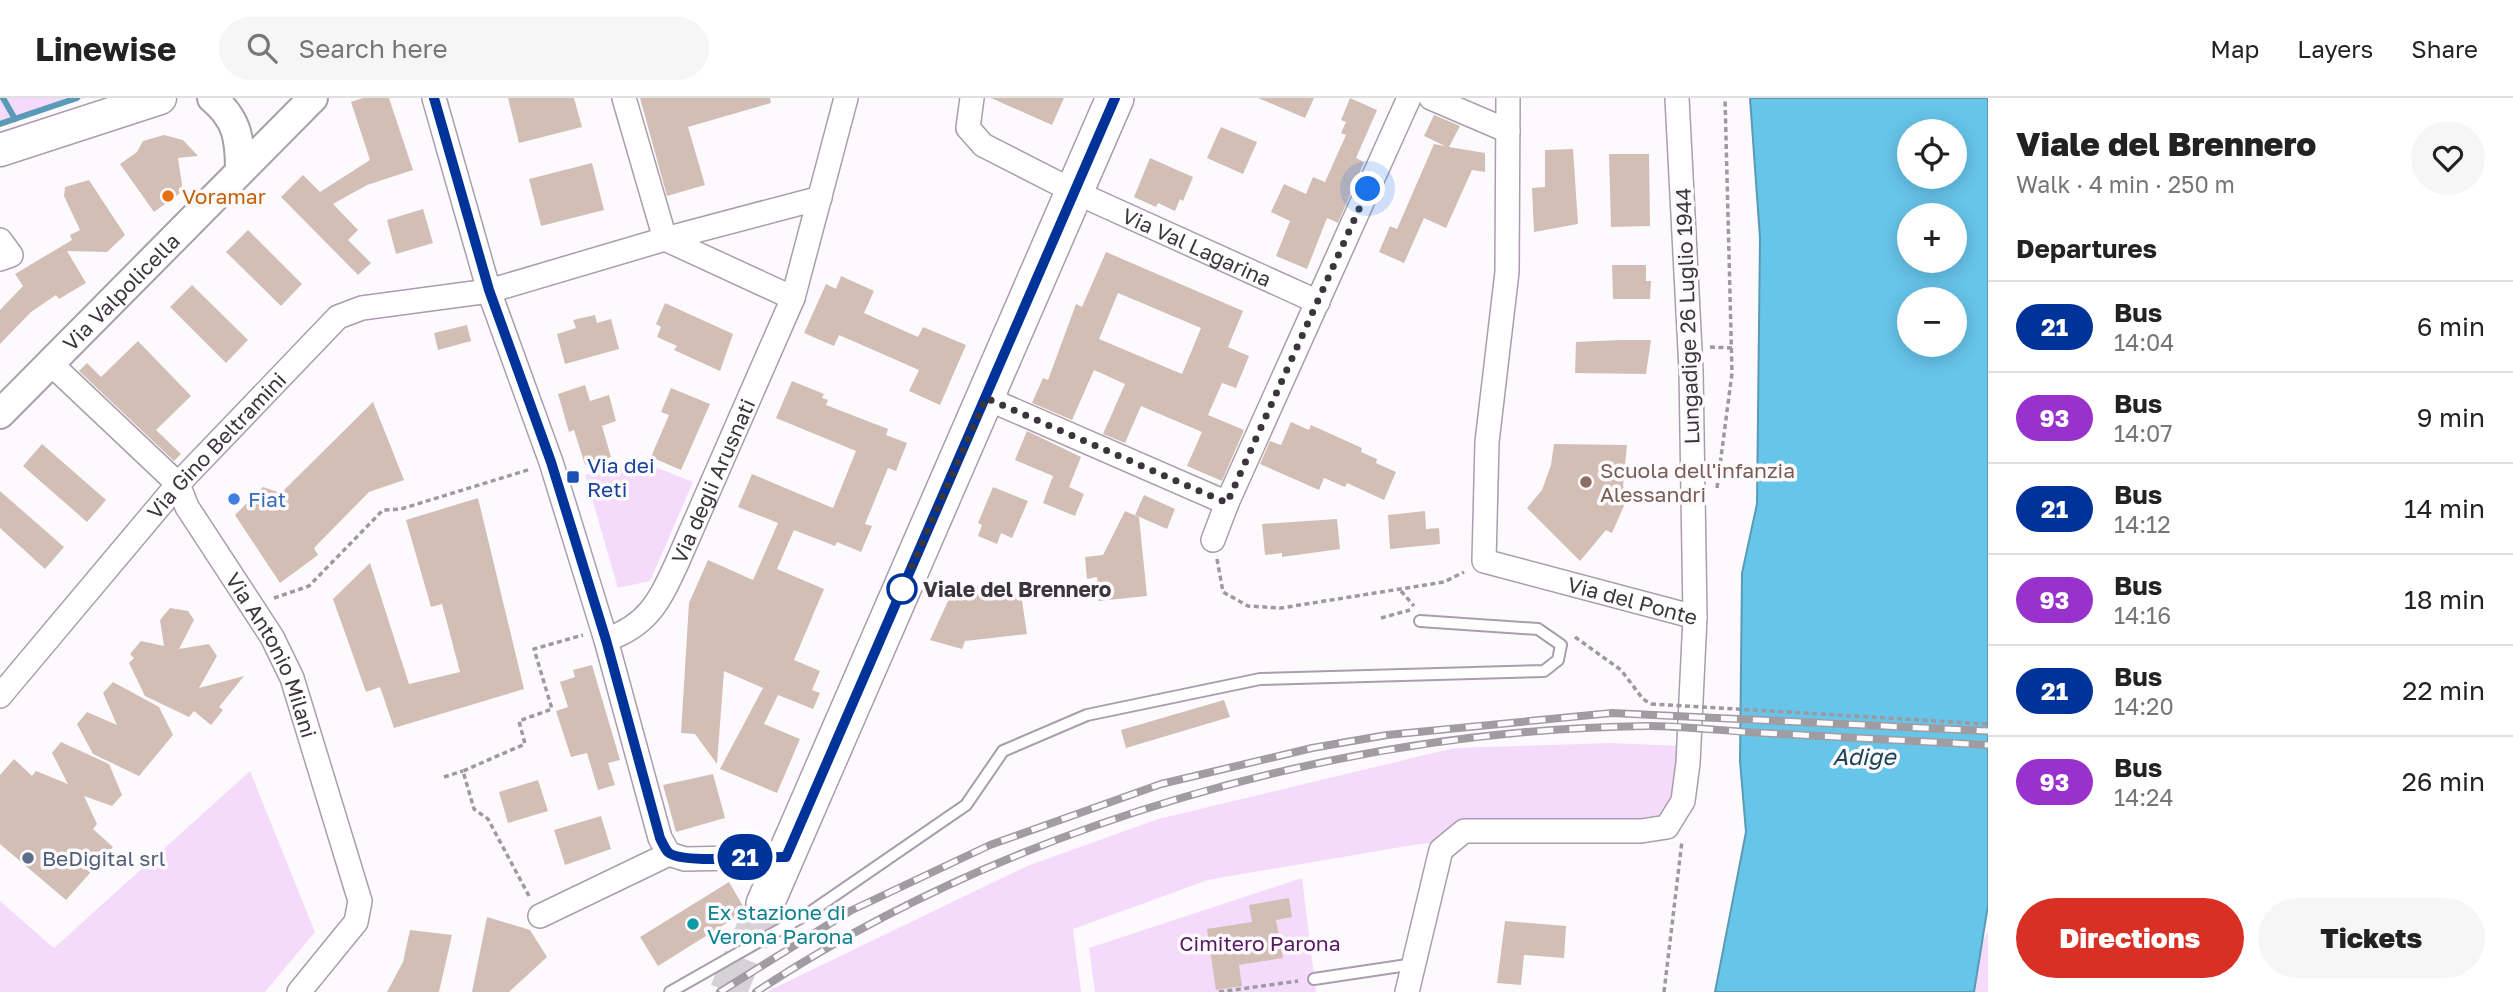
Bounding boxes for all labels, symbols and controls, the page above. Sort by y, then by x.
search box [219,17,709,80]
text: Linewise [35,29,177,68]
icon: search [243,29,281,67]
text: Search here [299,33,448,64]
text: Map [2210,34,2259,63]
text: Layers [2297,34,2373,63]
text: Share [2411,34,2478,63]
map controls [1897,119,1967,357]
button: locate [1897,119,1967,189]
button: heart [2411,121,2485,195]
text: Viale del Brennero [2016,124,2316,163]
text: Walk · 4 min · 250 m [2016,170,2235,198]
your location [1350,171,1385,206]
place label: Voramar [182,183,266,209]
street label: Lungadige 26 Luglio 1944 [1670,187,1704,445]
marker: Voramar [160,188,176,204]
street label: Via Val Lagarina [1118,202,1276,292]
button: + [1897,203,1967,273]
street label: Via Valpolicella [57,228,185,356]
text: Departures [2016,233,2157,264]
button: − [1897,287,1967,357]
text: Bus [2114,297,2162,328]
text: 6 min [2417,311,2485,342]
text: 21 [2041,312,2068,341]
text: 14:04 [2114,328,2174,356]
street label: Via Gino Beltramini [141,367,291,524]
text: Bus [2114,388,2162,419]
street label: Via degli Arusnati [665,395,760,567]
text: 9 min [2417,402,2485,433]
text: 93 [2040,403,2069,432]
text: 14:07 [2114,419,2173,447]
place label: Via dei Reti [587,452,655,502]
place label: Scuola dell'infanzia Alessandri [1600,457,1795,507]
marker: Via dei Reti [565,469,581,485]
marker: Scuola dell'infanzia Alessandri [1578,474,1594,490]
text: Bus [2114,479,2162,510]
place label: Fiat [248,486,286,512]
marker: Fiat [226,491,242,507]
text: 14 min [2404,493,2485,524]
text: 21 [2041,494,2068,523]
text: 14:12 [2114,510,2171,538]
street label: Via Antonio Milani [220,567,322,741]
text: Bus [2114,570,2162,601]
street label: Via del Ponte [1565,571,1700,630]
marker: Viale del Brennero [887,574,917,604]
place label: Viale del Brennero [923,576,1111,602]
text: 18 min [2404,584,2485,615]
text: 93 [2040,585,2069,614]
text: 14:16 [2114,601,2171,629]
text: Bus [2114,661,2162,692]
text: 22 min [2402,675,2485,706]
text: 21 [2041,676,2068,705]
text: 14:20 [2114,692,2174,720]
water label: Adige [1833,742,1897,770]
text: Bus [2114,752,2162,783]
text: 26 min [2402,766,2485,797]
text: 93 [2040,767,2069,796]
text: 14:24 [2114,783,2173,811]
line badge: 21 [714,834,776,880]
text: 21 [732,842,759,871]
place label: BeDigital srl [42,845,165,871]
marker: BeDigital srl [20,850,36,866]
button: Directions [2016,898,2244,978]
button: Tickets [2258,898,2485,978]
place label: Ex stazione di Verona Parona [707,899,853,949]
marker: Ex stazione di Verona Parona [685,916,701,932]
park label: Cimitero Parona [1179,930,1341,956]

